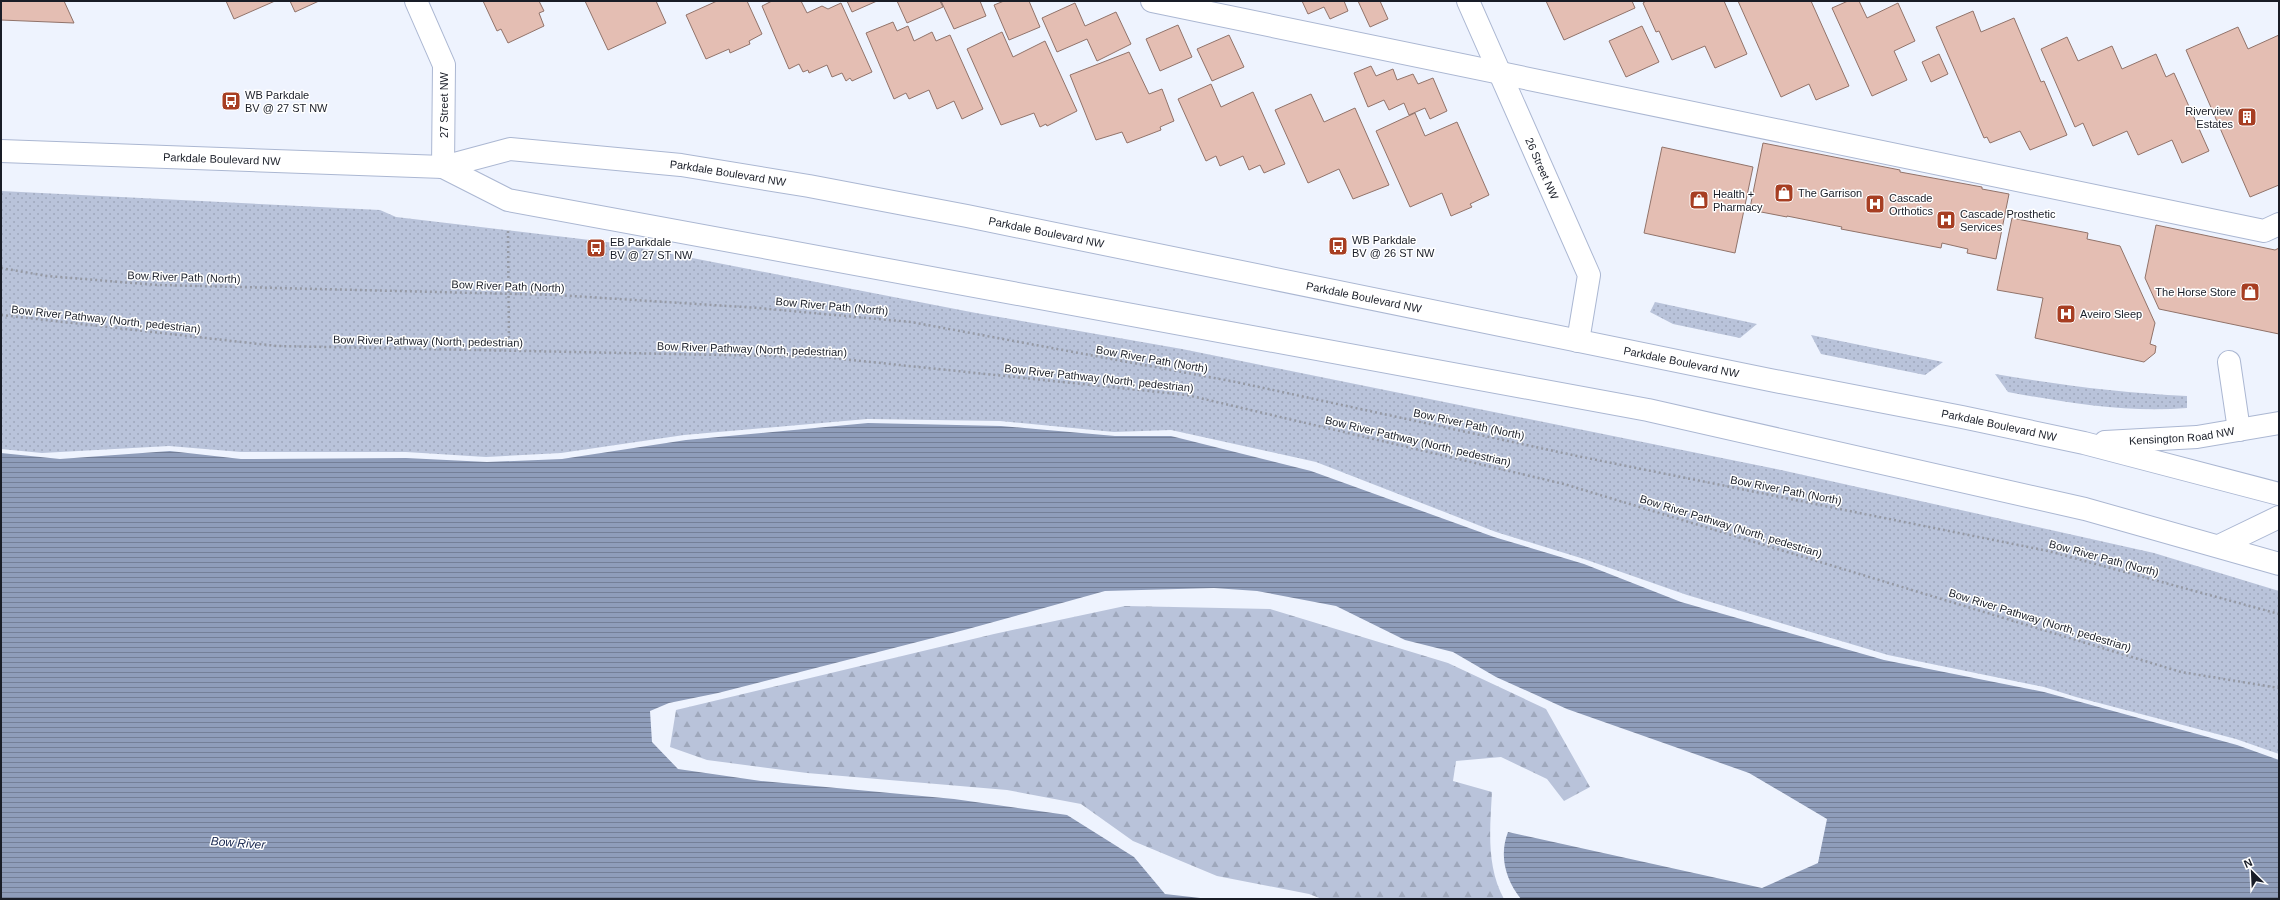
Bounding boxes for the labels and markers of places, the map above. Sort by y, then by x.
place label: WB Parkdale BV @ 27 ST NW [245,89,328,114]
bus stop icon: WB Parkdale BV @ 27 ST NW [220,90,242,112]
place label: Riverview Estates [2185,105,2233,130]
building icon: Riverview Estates [2236,106,2258,128]
shop icon: The Garrison [1773,182,1795,204]
place label: The Garrison [1798,187,1862,199]
place label: Health + Pharmacy [1713,188,1763,213]
shop icon: Health + Pharmacy [1688,189,1710,211]
place label: Cascade Orthotics [1889,192,1934,217]
hospital icon: Cascade Orthotics [1864,193,1886,215]
place label: Cascade Prosthetic Services [1960,208,2056,233]
hospital icon: Cascade Prosthetic Services [1935,209,1957,231]
place label: WB Parkdale BV @ 26 ST NW [1352,234,1435,259]
bus stop icon: WB Parkdale BV @ 26 ST NW [1327,235,1349,257]
place label: EB Parkdale BV @ 27 ST NW [610,236,693,261]
bus stop icon: EB Parkdale BV @ 27 ST NW [585,237,607,259]
shop icon: The Horse Store [2239,281,2261,303]
place label: The Horse Store [2155,286,2236,298]
hospital icon: Aveiro Sleep [2055,303,2077,325]
place label: Aveiro Sleep [2080,308,2142,320]

